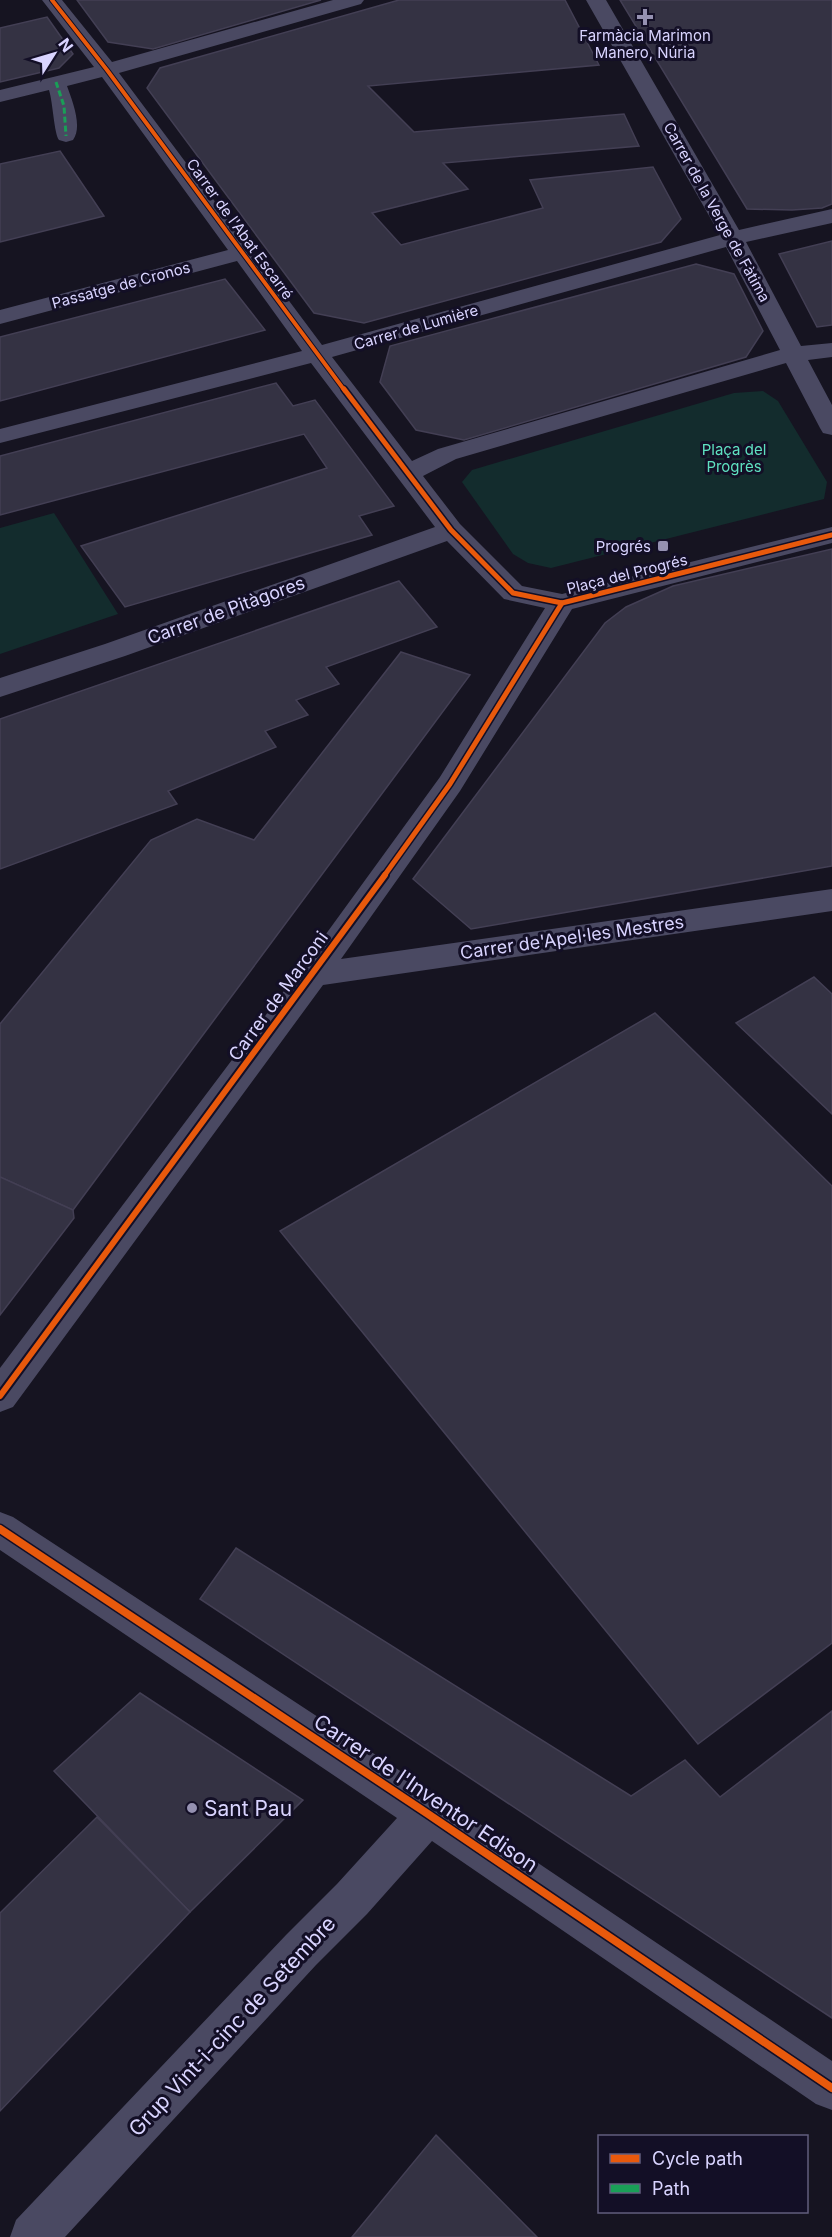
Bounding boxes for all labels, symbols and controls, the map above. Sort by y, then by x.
marker: Farmàcia Marimon Manero, Núria [638,10,652,24]
north arrow [24,24,84,84]
place label: Farmàcia Marimon Manero, Núria [579,26,711,62]
text: N [54,34,78,56]
street label: Carrer de la Verge de Fàtima [660,119,774,305]
street label: Carrer de l'Abat Escarré [182,155,298,303]
street label: Passatge de Cronos [50,257,192,313]
street label: Carrer de Lumière [352,300,480,354]
park label: Plaça del Progrès [702,440,766,476]
place label: Progrés [596,537,651,556]
marker: Progrés [656,539,670,553]
street label: Plaça del Progrés [565,550,690,598]
street label: Carrer de Pitàgores [144,572,308,648]
street label: Carrer de'Apel·les Mestres [459,911,685,963]
street label: Carrer de Marconi [224,927,332,1065]
street label: Carrer de l'Inventor Edison [309,1709,543,1877]
place label: Sant Pau [204,1796,292,1821]
marker: Sant Pau [185,1801,199,1815]
street label: Grup Vint-i-cinc de Setembre [123,1911,341,2141]
legend [598,2135,808,2213]
text: Cycle path [652,2148,743,2169]
text: Path [652,2178,690,2199]

